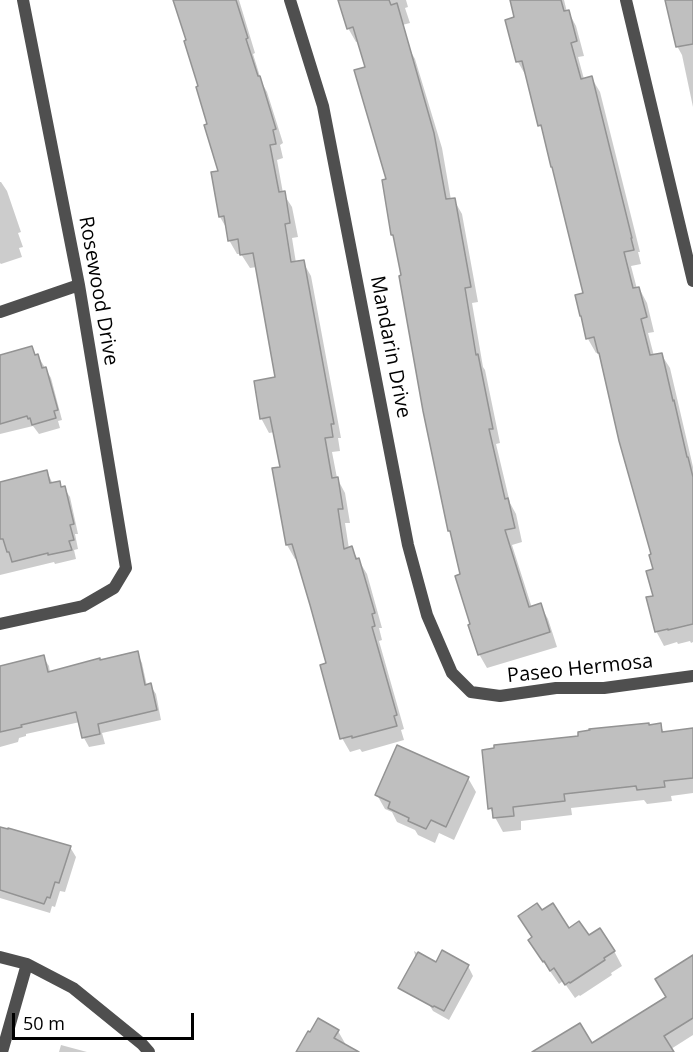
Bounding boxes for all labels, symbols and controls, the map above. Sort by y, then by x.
street label: Rosewood Drive [73,215,123,367]
street label: Mandarin Drive [364,274,416,420]
street label: Paseo Hermosa [506,649,654,689]
scale bar [15,1001,196,1039]
text: 50 m [23,1011,65,1035]

